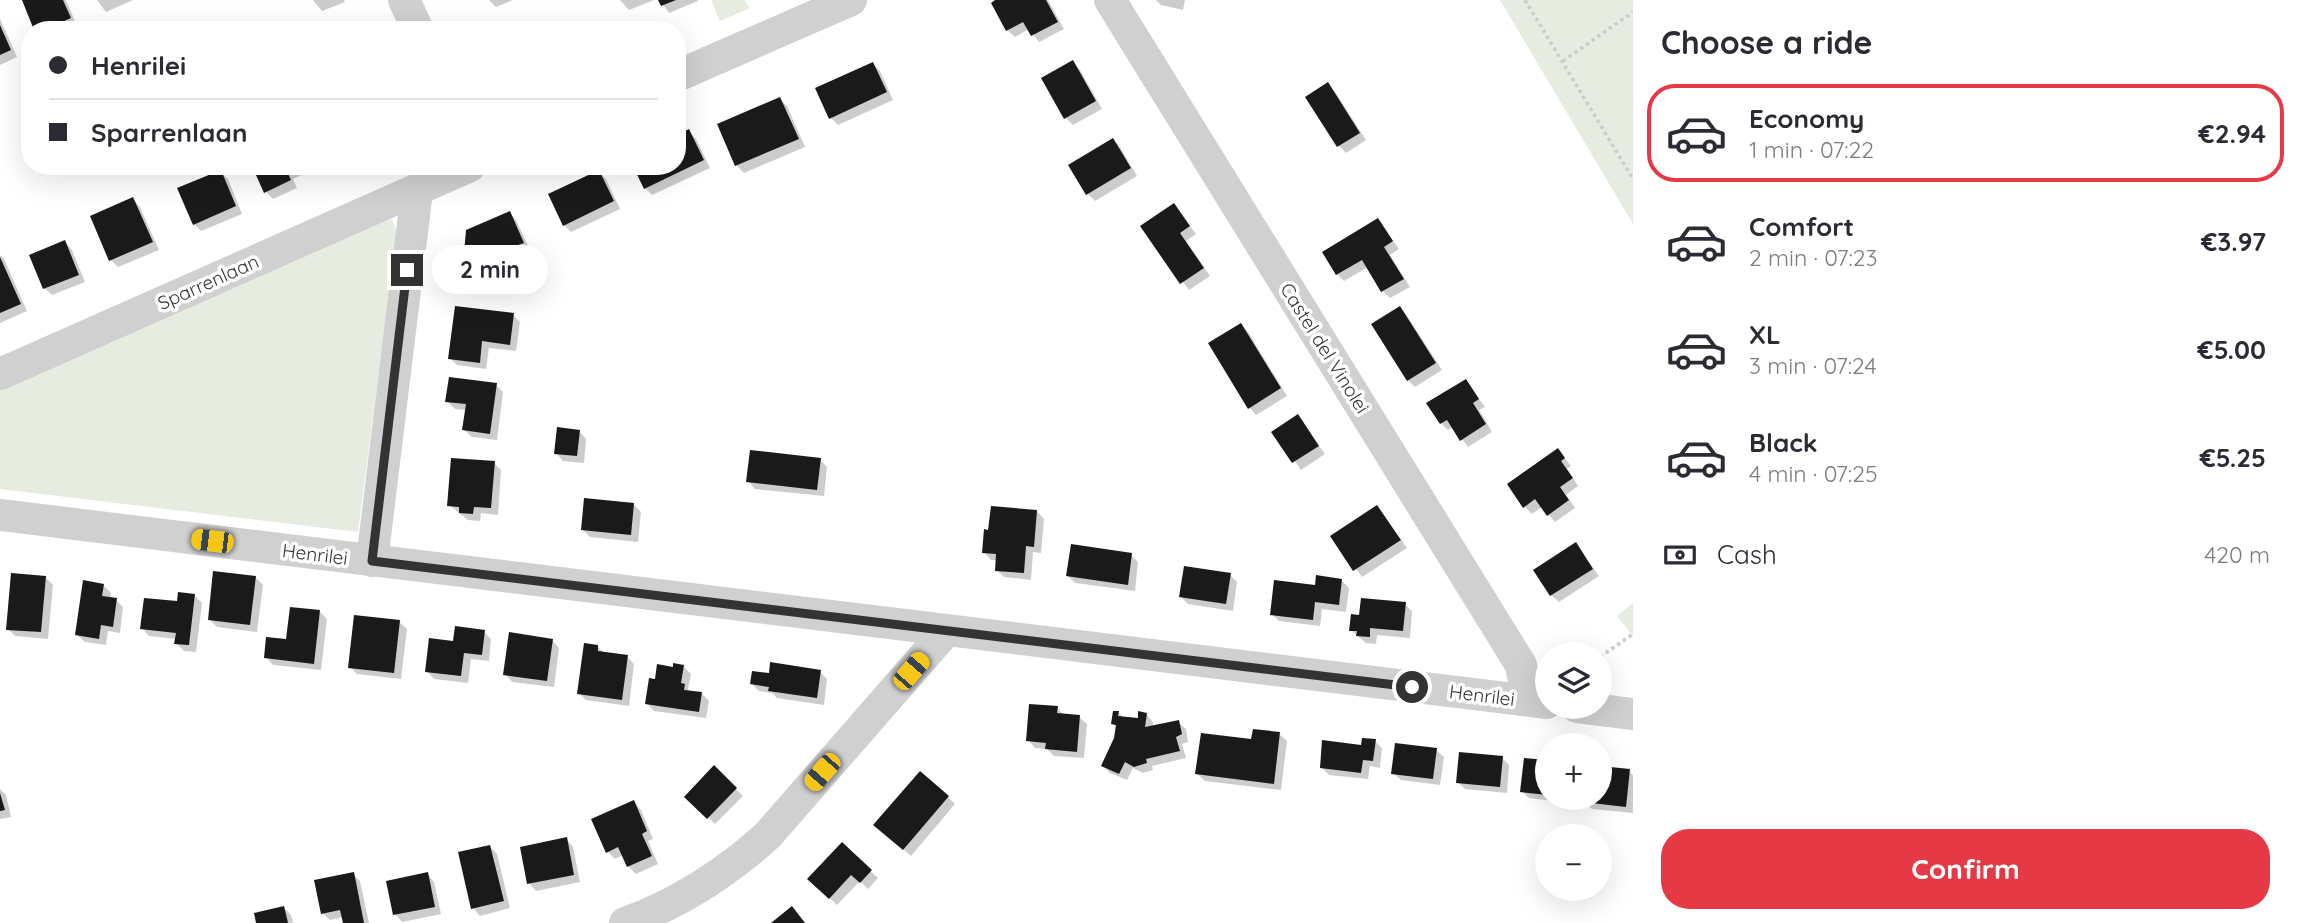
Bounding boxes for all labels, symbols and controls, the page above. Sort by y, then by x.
text: Choose a ride [1661,22,1873,62]
text: Henrilei [91,49,186,82]
icon: car [1665,102,1728,165]
text: Economy [1749,102,1864,135]
text: Sparrenlaan [91,116,247,149]
text: €2.94 [2198,117,2266,150]
text: 1 min · 07:22 [1749,135,1874,164]
icon: car [1665,210,1728,273]
text: Comfort [1749,210,1854,243]
text: €3.97 [2201,225,2266,258]
text: 2 min · 07:23 [1749,243,1878,272]
callout: 2 min [432,246,547,294]
street label: Sparrenlaan [154,249,262,315]
route end [391,254,423,286]
text: 2 min [460,255,520,284]
street label: Castel del Vinolei [1275,278,1375,418]
icon: car [1665,318,1728,381]
text: XL [1749,318,1781,351]
text: €5.00 [2197,333,2266,366]
text: 3 min · 07:24 [1749,351,1877,380]
icon: car [1665,426,1728,489]
text: Black [1749,426,1818,459]
text: €5.25 [2200,441,2266,474]
text: 4 min · 07:25 [1749,459,1877,488]
car [190,528,235,554]
icon: cash [1661,536,1699,574]
street label: Henrilei [281,538,349,570]
text: Cash [1717,538,1777,571]
text: 420 m [2204,540,2270,569]
map controls [1535,642,1612,901]
button: layers [1535,642,1612,719]
car [890,648,933,694]
route start [1396,671,1428,703]
street label: Henrilei [1448,679,1516,711]
button: + [1535,733,1612,810]
car [801,749,844,795]
button: − [1535,824,1612,901]
button: Confirm [1661,829,2270,909]

